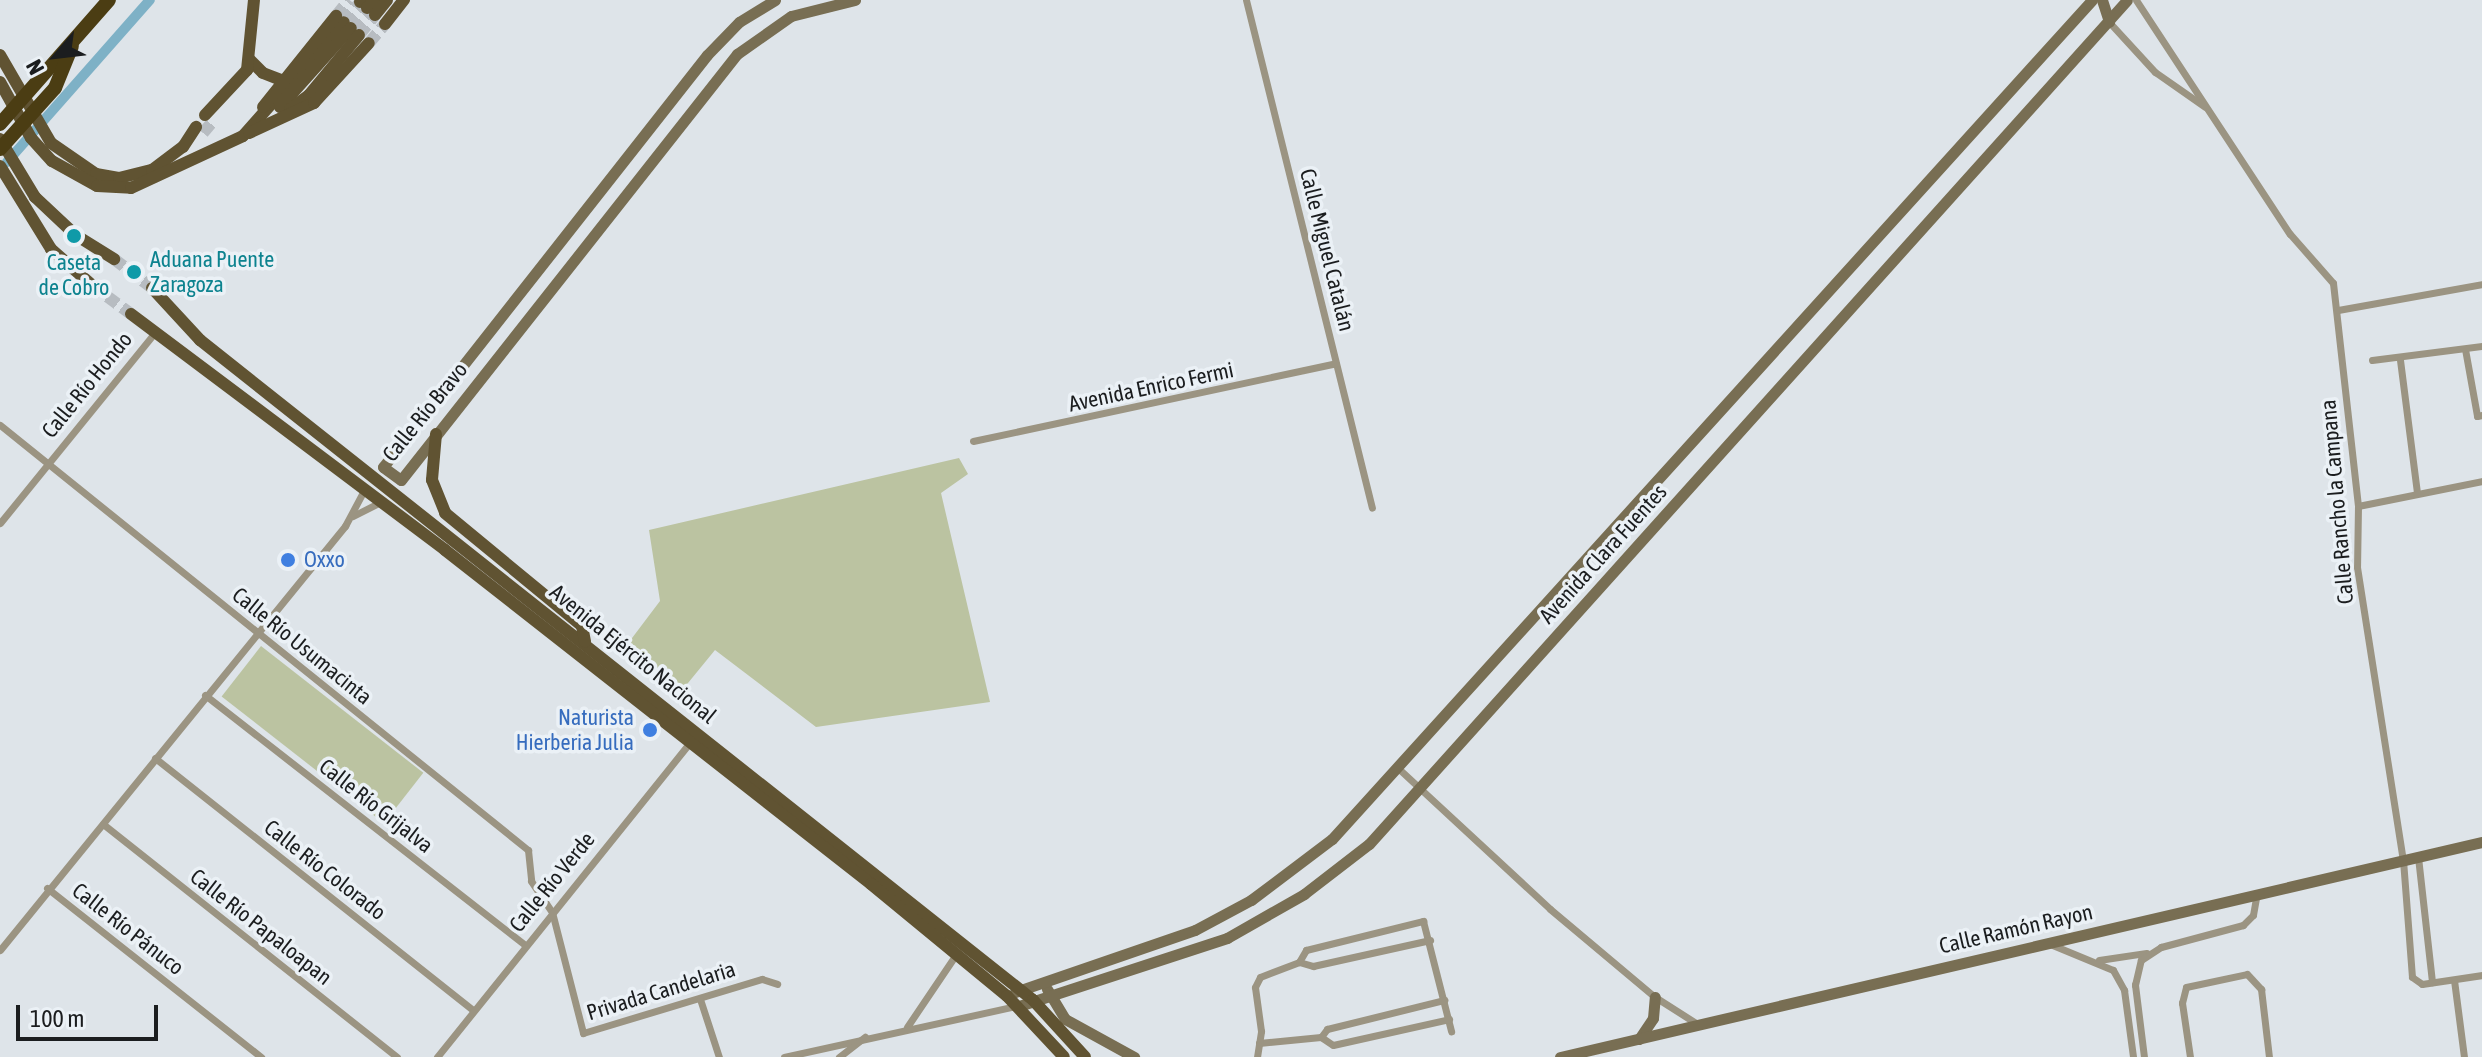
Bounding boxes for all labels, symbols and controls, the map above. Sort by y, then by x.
north arrow [16,16,96,96]
text: N [20,55,49,79]
street label: Calle Miguel Catalán [1294,166,1360,334]
marker: Caseta de Cobro [65,227,83,245]
place label: Aduana Puente Zaragoza [150,246,274,298]
place label: Caseta de Cobro [39,249,109,300]
marker: Aduana Puente Zaragoza [125,263,143,281]
street label: Calle Río Hondo [36,327,138,443]
street label: Calle Río Bravo [377,357,473,467]
street label: Avenida Enrico Fermi [1066,357,1236,417]
street label: Calle Rancho la Campana [2315,399,2359,605]
street label: Avenida Clara Fuentes [1534,479,1672,629]
place label: Oxxo [304,547,345,573]
marker: Oxxo [279,551,297,569]
street label: Avenida Ejército Nacional [545,579,721,729]
street label: Calle Río Usumacinta [227,582,377,710]
place label: Naturista Hierberia Julia [516,704,634,756]
marker: Naturista Hierberia Julia [641,721,659,739]
street label: Calle Río Grijalva [314,753,438,859]
street label: Calle Río Colorado [259,814,391,926]
street label: Calle Río Verde [504,827,600,937]
street label: Calle Río Papaloapan [185,863,337,991]
street label: Calle Río Pánuco [67,877,189,981]
street label: Calle Ramón Rayon [1937,899,2095,959]
street label: Privada Candelaria [583,956,739,1026]
scale bar [20,989,162,1039]
text: 100 m [30,1005,84,1032]

